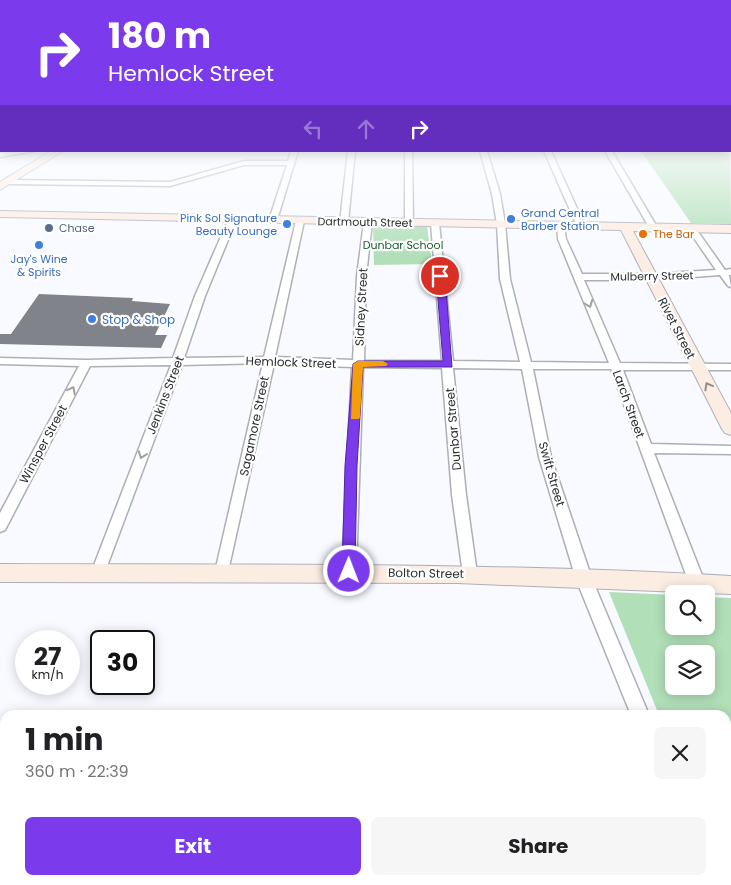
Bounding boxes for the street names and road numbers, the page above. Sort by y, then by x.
street label: Dartmouth Street [317,213,413,231]
street label: Sidney Street [350,267,372,347]
street label: Mulberry Street [610,267,694,285]
street label: Rivet Street [654,294,700,362]
street label: Hemlock Street [245,352,337,372]
street label: Jenkins Street [142,353,188,437]
street label: Larch Street [609,368,649,440]
street label: Sagamore Street [235,375,273,477]
street label: Dunbar Street [441,387,465,471]
street label: Winsper Street [15,402,71,486]
street label: Swift Street [535,440,569,508]
street label: Bolton Street [388,564,464,582]

